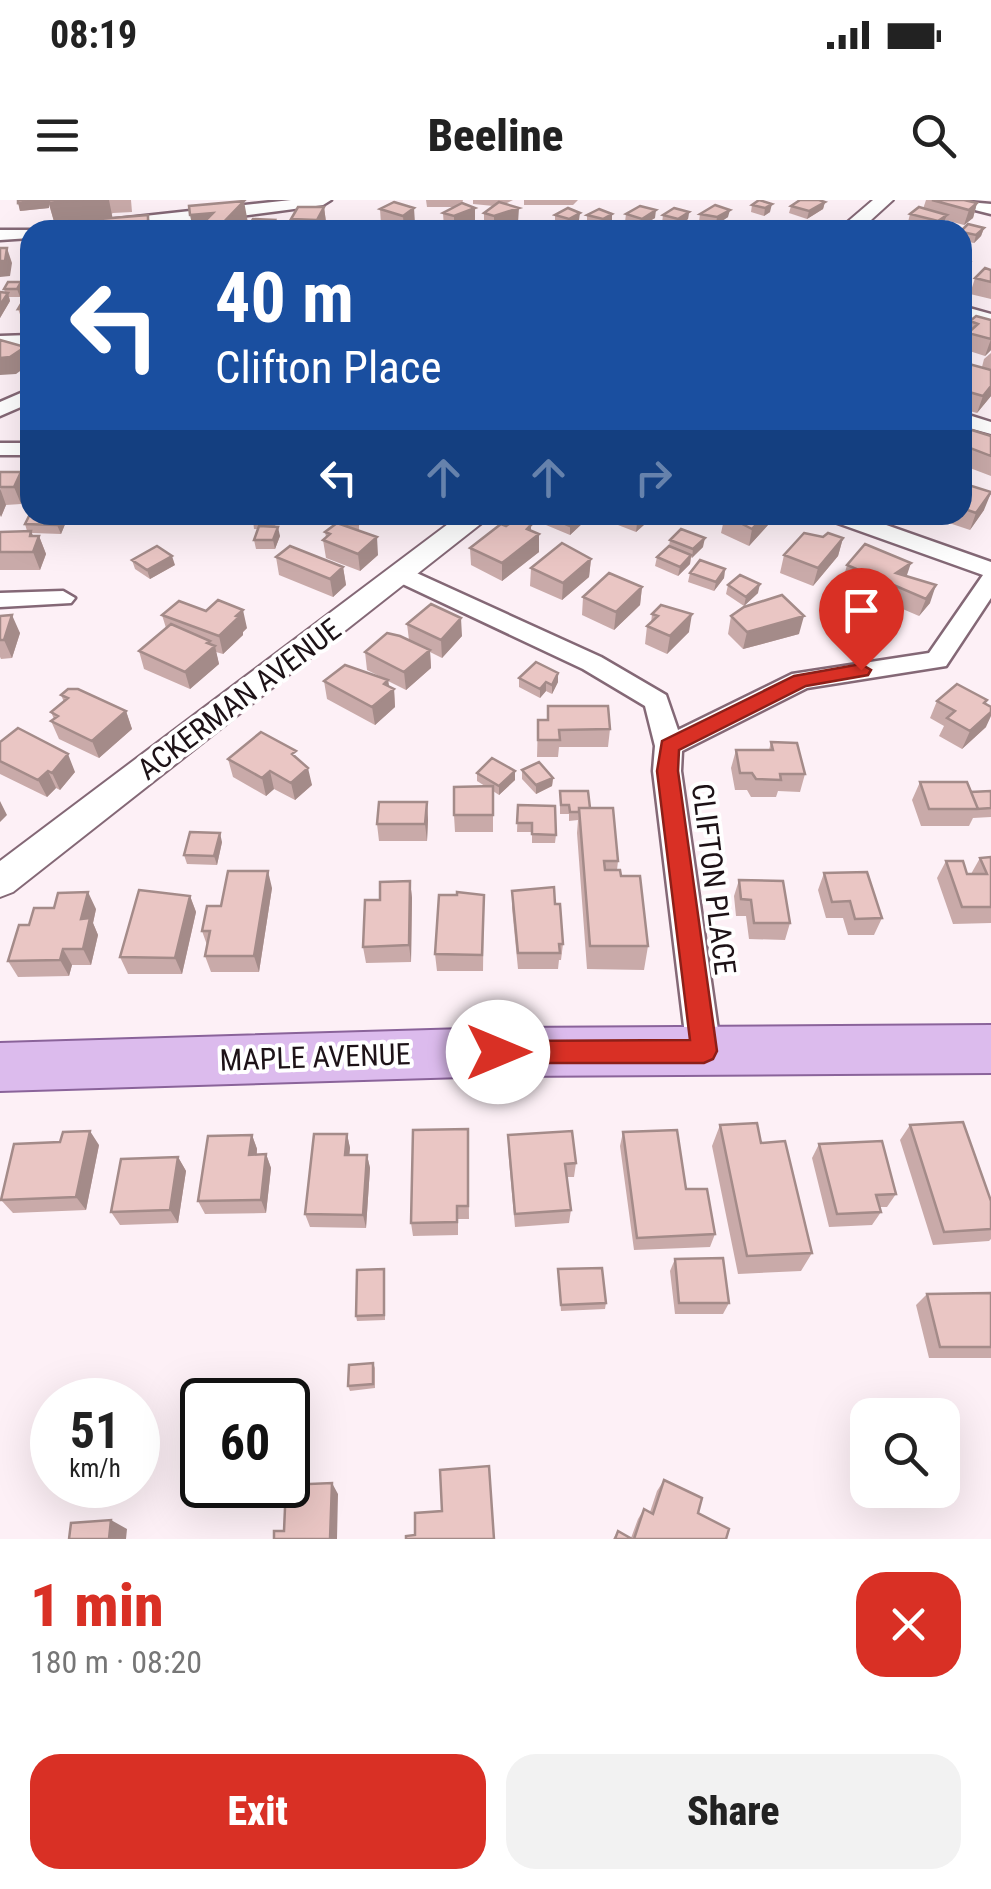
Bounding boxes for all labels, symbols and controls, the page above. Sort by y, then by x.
text: 08:19 [50,13,137,57]
icon: menu [30,108,85,163]
icon: search [906,108,961,163]
text: Beeline [428,109,563,162]
text: 40 m [215,257,354,339]
icon: left [50,260,180,390]
text: Clifton Place [215,341,442,394]
icon: left [311,450,366,505]
icon: ahead [416,450,471,505]
icon: ahead [521,450,576,505]
icon: right [626,450,681,505]
pin [819,568,904,671]
icon: arrive [834,583,889,638]
street label: ACKERMAN AVENUE [131,611,347,787]
street label: CLIFTON PLACE [685,781,743,977]
position arrow [446,1000,550,1104]
street label: MAPLE AVENUE [219,1036,411,1078]
speed limit sign: 60 [180,1378,310,1508]
map controls [850,1398,960,1508]
button: search [850,1398,960,1508]
text: 51 [70,1402,120,1460]
text: km/h [69,1454,121,1483]
text: 1 min [30,1570,164,1641]
button: close [856,1572,961,1677]
text: 180 m · 08:20 [30,1643,202,1681]
button: Exit [30,1754,486,1869]
button: Share [506,1754,961,1869]

